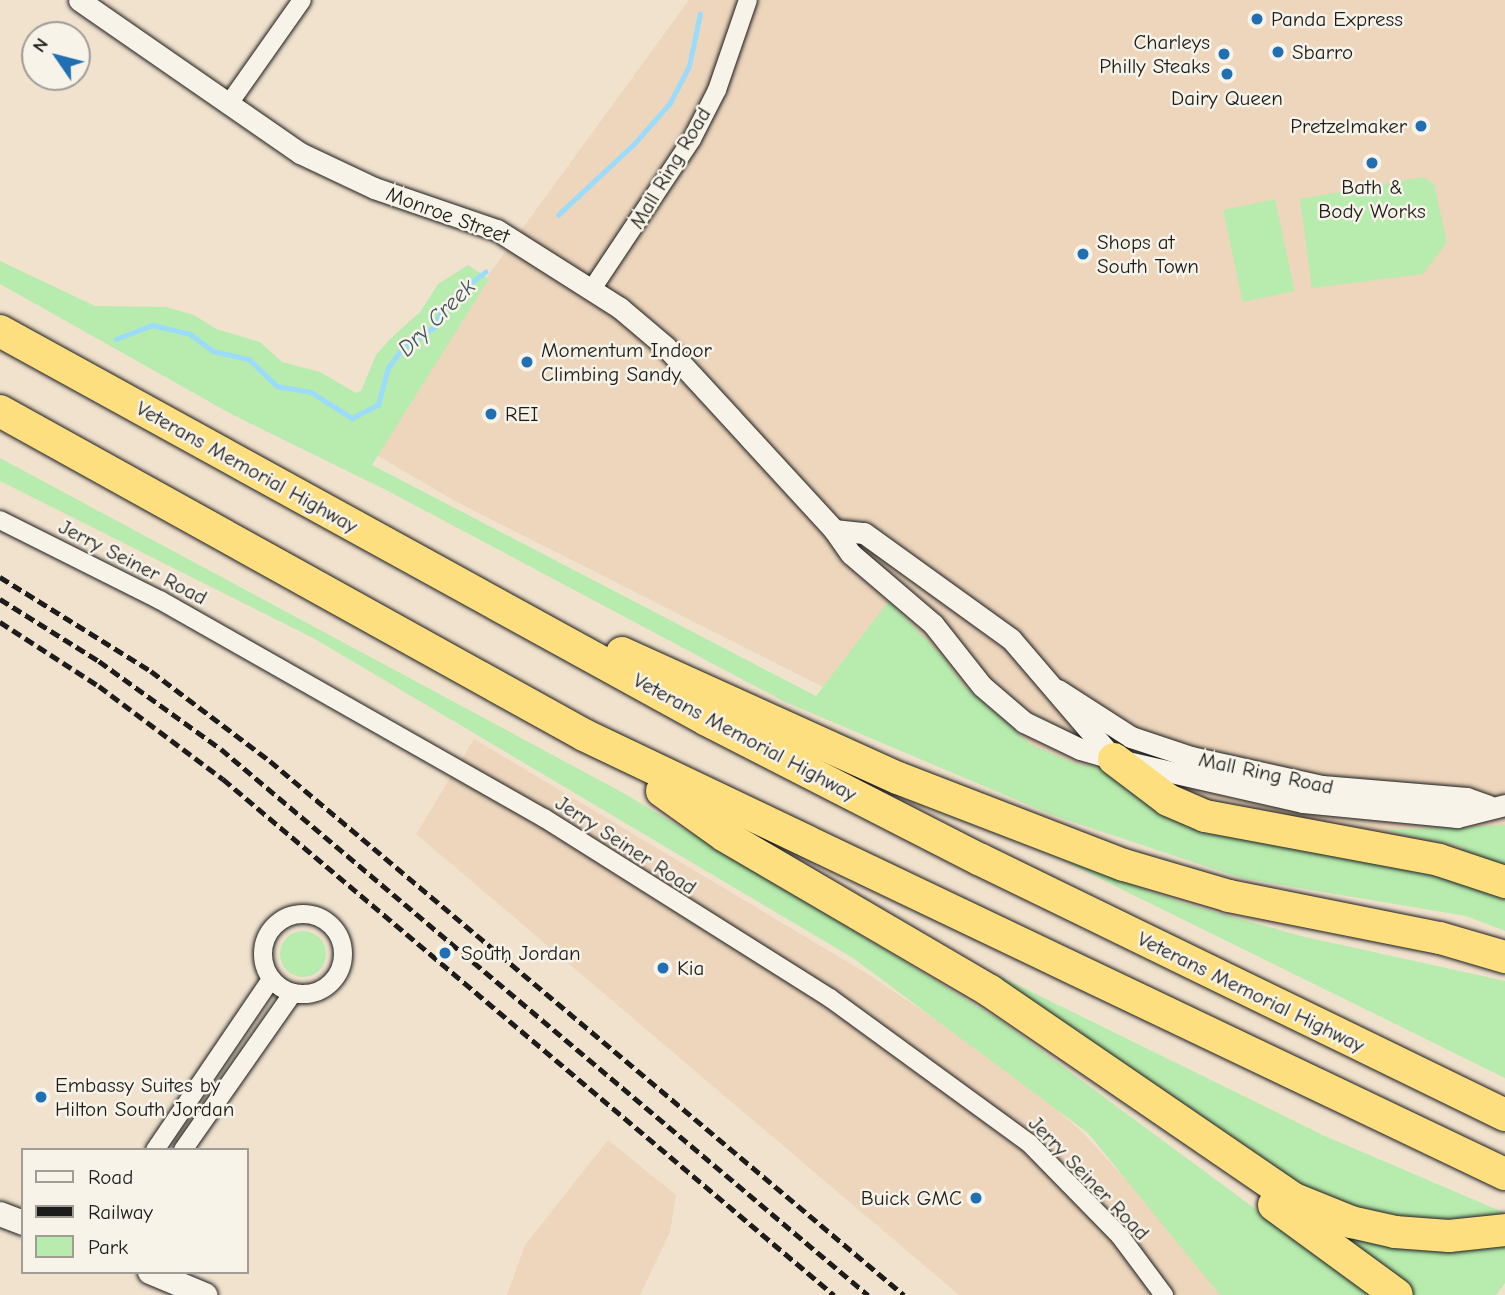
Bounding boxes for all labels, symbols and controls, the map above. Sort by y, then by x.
place label: Panda Express [1271,6,1403,32]
marker: Panda Express [1249,11,1265,27]
north arrow [21,21,91,91]
place label: Charleys Philly Steaks [1099,29,1210,79]
text: N [28,34,53,56]
place label: Sbarro [1292,39,1353,65]
marker: Sbarro [1270,44,1286,60]
marker: Charleys Philly Steaks [1216,46,1232,62]
marker: Dairy Queen [1219,66,1235,82]
place label: Dairy Queen [1171,85,1283,111]
street label: Mall Ring Road [624,103,716,233]
place label: Pretzelmaker [1290,113,1407,139]
marker: Pretzelmaker [1413,118,1429,134]
marker: Bath & Body Works [1364,155,1380,171]
place label: Bath & Body Works [1318,174,1426,224]
street label: Monroe Street [383,181,513,249]
place label: Shops at South Town [1097,229,1199,279]
marker: Shops at South Town [1075,246,1091,262]
water label: Dry Creek [392,273,482,363]
place label: Momentum Indoor Climbing Sandy [541,337,712,387]
marker: Momentum Indoor Climbing Sandy [519,354,535,370]
street label: Veterans Memorial Highway [132,396,362,538]
place label: REI [505,401,538,427]
marker: REI [483,406,499,422]
street label: Jerry Seiner Road [55,514,211,610]
street label: Veterans Memorial Highway [629,667,861,807]
street label: Mall Ring Road [1196,746,1336,800]
street label: Jerry Seiner Road [551,790,701,900]
street label: Veterans Memorial Highway [1133,926,1369,1058]
place label: South Jordan [461,940,581,966]
marker: South Jordan [435,943,455,963]
place label: Kia [677,955,704,981]
marker: Kia [655,960,671,976]
place label: Embassy Suites by Hilton South Jordan [55,1072,234,1122]
marker: Embassy Suites by Hilton South Jordan [33,1089,49,1105]
street label: Jerry Seiner Road [1023,1111,1155,1245]
legend [21,1148,248,1274]
text: Road [88,1165,133,1189]
place label: Buick GMC [861,1185,962,1211]
marker: Buick GMC [968,1190,984,1206]
text: Railway [88,1200,153,1224]
text: Park [88,1235,128,1259]

